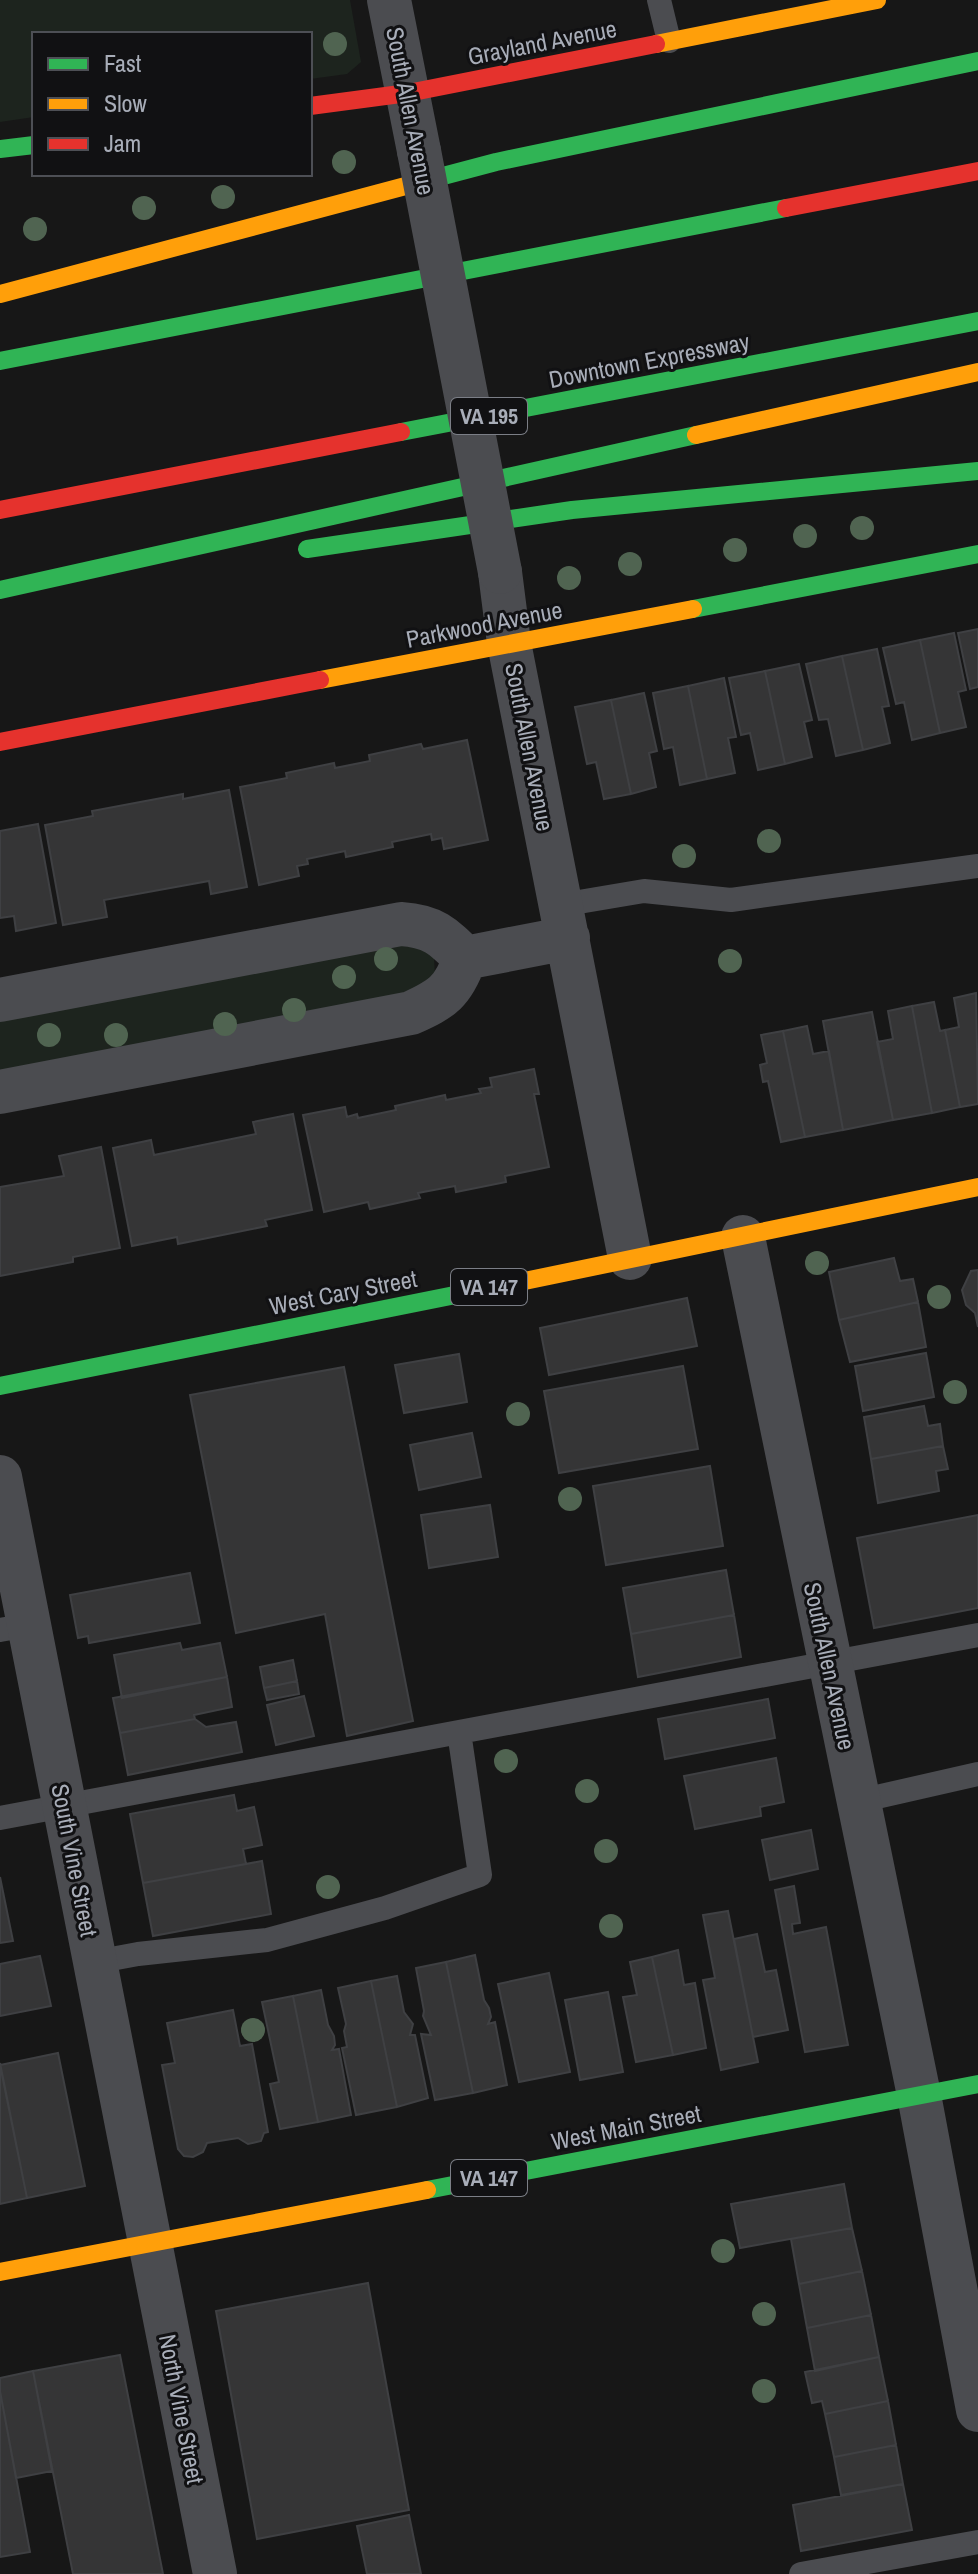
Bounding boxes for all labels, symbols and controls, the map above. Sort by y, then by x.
street label: Grayland Avenue [465,12,619,72]
street label: South Allen Avenue [379,24,443,198]
legend [32,32,312,176]
text: Fast [104,47,142,79]
text: Slow [104,87,147,119]
text: Jam [104,127,141,159]
street label: Downtown Expressway [546,325,752,395]
road number: VA 195 [451,398,527,434]
street label: Parkwood Avenue [403,593,565,655]
street label: South Allen Avenue [498,660,562,834]
street label: West Cary Street [267,1262,420,1322]
road number: VA 147 [451,1269,527,1305]
street label: South Allen Avenue [797,1579,863,1753]
street label: South Vine Street [45,1781,106,1940]
street label: West Main Street [548,2097,704,2157]
road number: VA 147 [451,2160,527,2196]
street label: North Vine Street [152,2331,212,2487]

